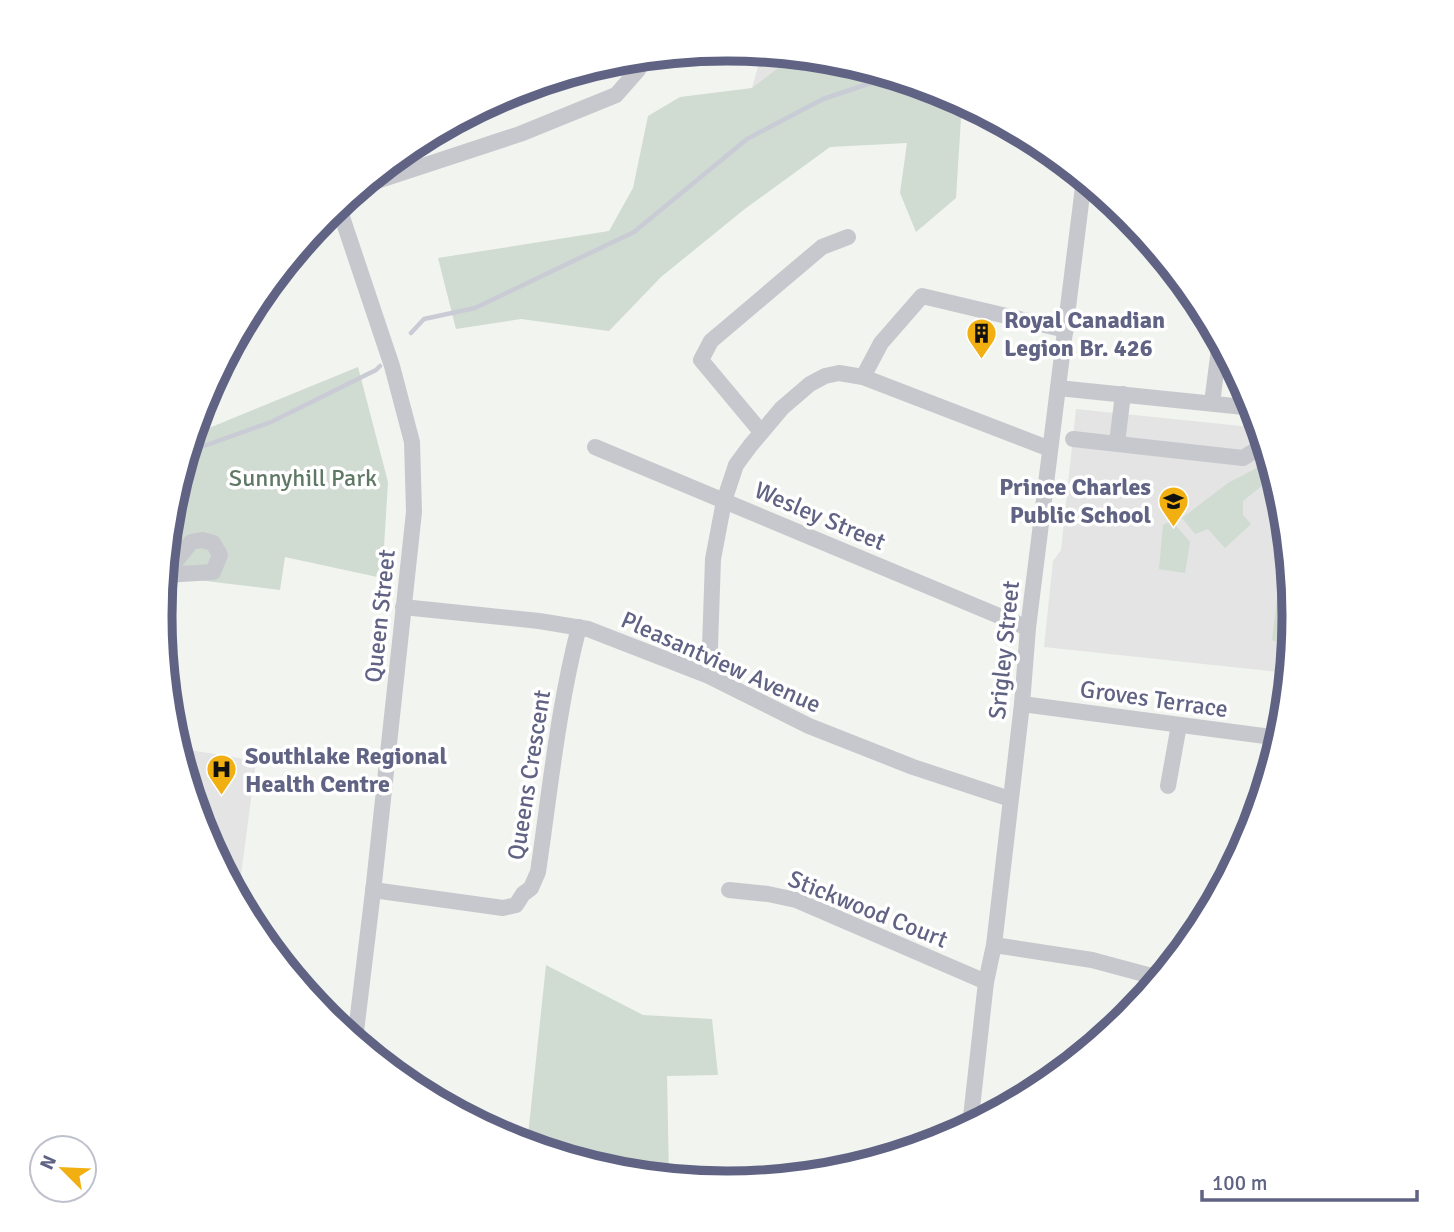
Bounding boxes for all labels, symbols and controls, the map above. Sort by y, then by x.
place label: Royal Canadian Legion Br. 426 [1004,305,1165,363]
building icon: Royal Canadian Legion Br. 426 [964,317,998,361]
park label: Sunnyhill Park [229,463,377,493]
place label: Prince Charles Public School [999,472,1151,530]
street label: Wesley Street [750,475,890,557]
school or university icon: Prince Charles Public School [1157,484,1191,528]
street label: Queen Street [358,548,402,684]
street label: Srigley Street [982,579,1026,721]
street label: Pleasantview Avenue [616,604,826,720]
street label: Groves Terrace [1078,674,1230,724]
street label: Queens Crescent [501,688,557,862]
place label: Southlake Regional Health Centre [245,741,448,799]
hospital icon: Southlake Regional Health Centre [205,753,239,797]
street label: Stickwood Court [784,863,952,955]
north arrow [28,1134,98,1204]
text: N [35,1152,62,1173]
scale bar [1202,1158,1417,1202]
text: 100 m [1212,1170,1267,1196]

